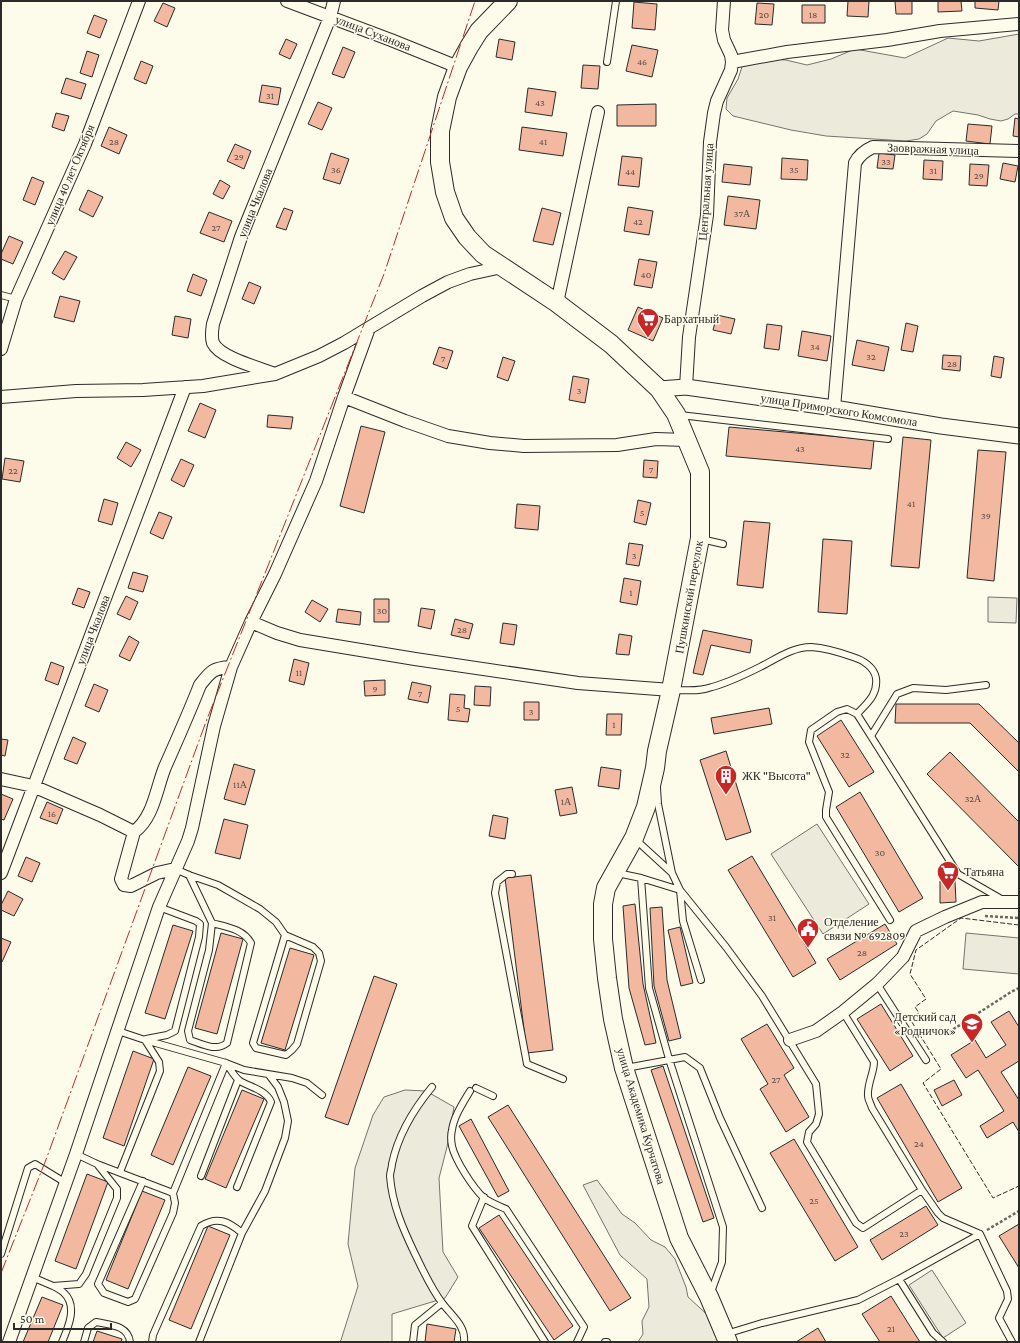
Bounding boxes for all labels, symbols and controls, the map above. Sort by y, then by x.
house number: 20 [759,9,770,20]
house number: 18 [809,9,817,20]
street label: улица Суханова [333,12,413,54]
house number: 46 [637,56,647,67]
house number: 31 [266,90,274,101]
house number: 43 [535,97,545,108]
street label: улица 40 лет Октября [42,122,98,228]
house number: 28 [109,136,119,147]
house number: 41 [539,136,547,147]
street label: Заовражная улица [887,140,980,158]
street label: Центральная улица [696,142,716,241]
house number: 29 [234,151,244,162]
house number: 33 [881,156,891,167]
house number: 36 [331,164,341,175]
house number: 35 [789,164,799,175]
house number: 31 [929,165,937,176]
street label: улица Чкалова [235,166,276,240]
house number: 44 [625,166,635,177]
house number: 29 [974,170,984,181]
house number: 37А [734,208,751,219]
house number: 42 [633,216,643,227]
house number: 27 [211,222,221,233]
house number: 40 [641,269,652,280]
supermarket icon: Бархатный [635,306,661,339]
place label: Бархатный [664,312,720,326]
house number: 34 [810,341,820,352]
house number: 32 [866,351,876,362]
house number: 7 [441,353,446,364]
house number: 28 [947,358,957,369]
house number: 3 [577,385,582,396]
street label: улица Приморского Комсомола [760,391,919,429]
house number: 43 [795,443,805,454]
house number: 7 [649,464,654,475]
house number: 22 [8,465,18,476]
house number: 41 [907,498,915,509]
house number: 5 [640,507,645,518]
house number: 39 [981,510,991,521]
street label: Пушкинский переулок [672,539,706,655]
house number: 3 [632,550,637,561]
house number: 1 [629,587,633,598]
street label: улица Чкалова [73,593,113,667]
house number: 30 [377,605,388,616]
house number: 28 [457,624,467,635]
house number: 11 [296,667,302,678]
house number: 9 [372,683,378,694]
house number: 7 [418,688,423,699]
house number: 5 [456,703,461,714]
house number: 3 [529,706,534,717]
house number: 1 [612,719,616,730]
house number: 32 [840,749,850,760]
building icon: ЖК "Высота" [713,763,739,796]
place label: ЖК "Высота" [742,769,811,783]
house number: 11А [233,779,248,790]
house number: 32А [965,793,982,804]
house number: 1А [561,796,572,807]
house number: 16 [48,808,56,819]
house number: 30 [875,847,886,858]
supermarket icon: Татьяна [935,859,961,892]
place label: Татьяна [964,865,1005,879]
house number: 31 [768,912,776,923]
place label: Отделение связи № 692809 [824,915,905,943]
public building icon: Отделение связи № 692809 [795,916,821,949]
house number: 28 [857,947,867,958]
place label: Детский сад «Родничок» [894,1010,956,1038]
school or university icon: Детский сад «Родничок» [959,1011,985,1044]
street label: улица Академика Курчатова [614,1046,669,1187]
house number: 27 [771,1074,781,1085]
house number: 24 [914,1138,924,1149]
house number: 25 [809,1195,819,1206]
house number: 23 [899,1228,909,1239]
scale bar [14,1305,111,1331]
text: 50 m [20,1312,45,1326]
house number: 21 [887,1323,895,1334]

